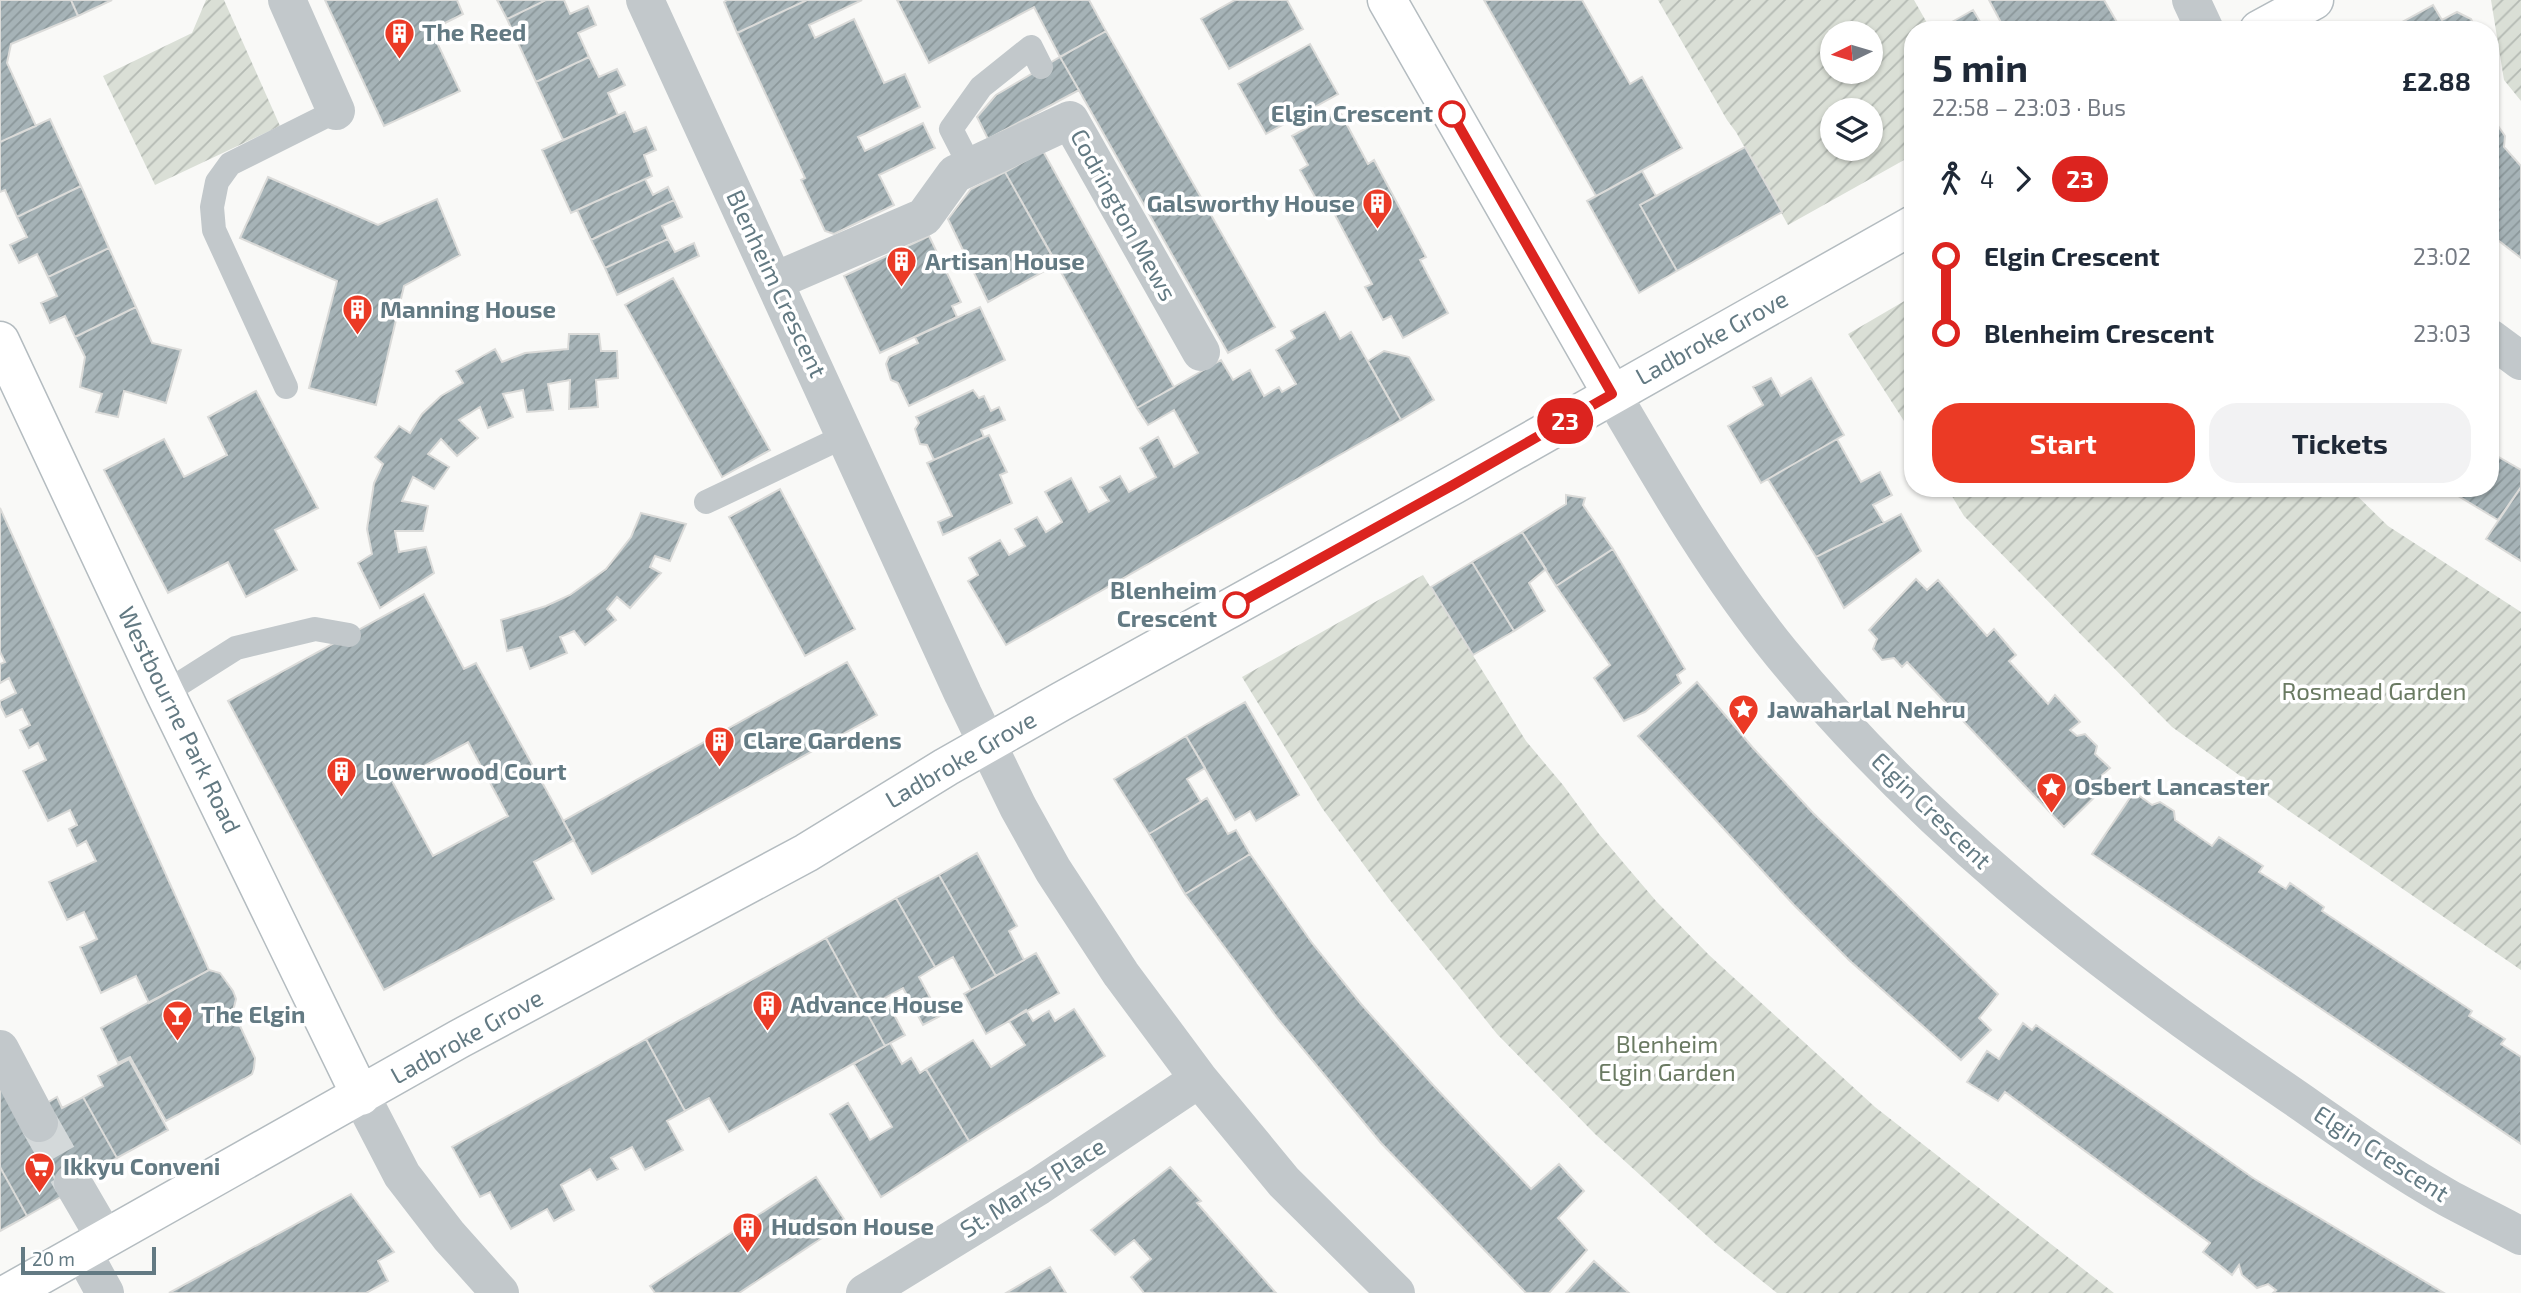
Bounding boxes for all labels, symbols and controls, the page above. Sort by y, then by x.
building icon: The Reed [382,16,416,60]
place label: The Reed [422,17,526,46]
north arrow [1820,21,1883,84]
map controls [1820,21,1883,161]
text: 5 min [1932,44,2028,90]
text: £2.88 [2402,65,2471,96]
text: 22:58 – 23:03 · Bus [1932,93,2126,121]
place label: Elgin Crescent [1271,98,1433,127]
button: layers [1820,98,1883,161]
marker: Elgin Crescent [1439,101,1465,127]
street label: Codrington Mews [1065,123,1184,305]
icon: walk [1932,160,1970,198]
icon: forward [2004,160,2042,198]
text: 23 [2066,164,2094,193]
text: 4 [1980,165,1994,193]
street label: Blenheim Crescent [721,185,834,382]
building icon: Galsworthy House [1361,187,1395,231]
place label: Galsworthy House [1147,188,1355,217]
text: Elgin Crescent [1984,240,2160,271]
text: 23:02 [2413,242,2471,270]
building icon: Artisan House [885,245,919,289]
place label: Artisan House [925,246,1085,275]
street label: Ladbroke Grove [1630,283,1792,390]
building icon: Manning House [340,293,374,337]
place label: Manning House [380,294,556,323]
text: Blenheim Crescent [1984,317,2214,348]
text: 23:03 [2413,319,2471,347]
line badge: 23 [1534,398,1596,444]
button: Start [1932,403,2195,483]
button: Tickets [2209,403,2471,483]
text: 23 [1551,406,1579,435]
place label: Blenheim Crescent [1110,575,1217,632]
marker: Blenheim Crescent [1223,592,1249,618]
street label: Westbourne Park Road [113,601,248,838]
park label: Rosmead Garden [2282,676,2466,705]
place icon: Jawaharlal Nehru [1727,693,1761,737]
place label: Jawaharlal Nehru [1767,694,1966,723]
street label: Ladbroke Grove [880,704,1041,814]
building icon: Clare Gardens [703,724,737,768]
place label: Clare Gardens [743,725,902,754]
street label: Elgin Crescent [1866,746,1998,874]
building icon: Lowerwood Court [325,755,359,799]
place label: Lowerwood Court [365,756,567,785]
place icon: Osbert Lancaster [2034,770,2068,814]
place label: Osbert Lancaster [2074,771,2270,800]
street label: Ladbroke Grove [385,982,547,1089]
building icon: Advance House [750,988,784,1032]
place label: Advance House [790,989,964,1018]
bar icon: The Elgin [161,998,195,1042]
place label: The Elgin [201,999,305,1028]
park label: Blenheim Elgin Garden [1598,1029,1736,1086]
street label: Elgin Crescent [2309,1098,2455,1207]
street label: St. Marks Place [954,1130,1110,1243]
supermarket icon: Ikkyu Conveni [23,1150,57,1194]
place label: Ikkyu Conveni [63,1151,221,1180]
building icon: Hudson House [731,1210,765,1254]
place label: Hudson House [771,1211,934,1240]
scale bar [21,1244,156,1276]
text: 20 m [32,1247,75,1270]

